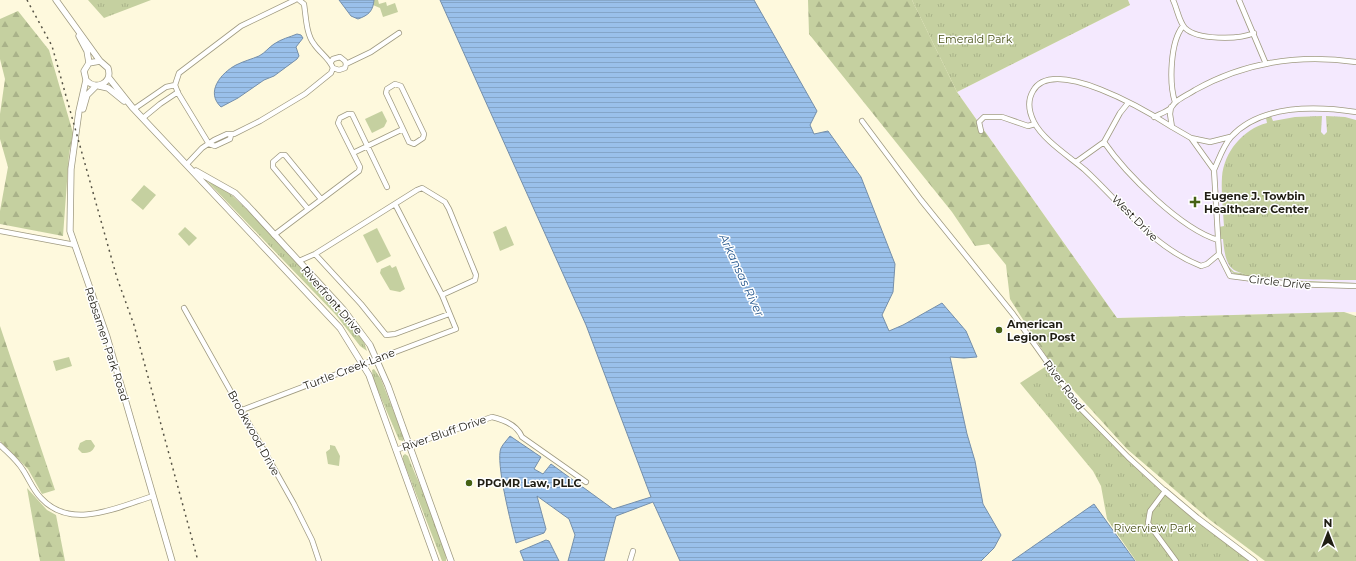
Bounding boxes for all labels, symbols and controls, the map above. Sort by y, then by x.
park label: Emerald Park [938,32,1013,46]
place label: Eugene J. Towbin Healthcare Center [1204,189,1309,216]
street label: West Drive [1109,192,1161,244]
marker: Eugene J. Towbin Healthcare Center [1189,196,1201,208]
water label: Arkansas River [716,230,768,319]
street label: Riverfront Drive [298,263,366,337]
street label: Circle Drive [1248,272,1312,292]
street label: Rebsamen Park Road [82,285,132,403]
place label: American Legion Post [1006,317,1075,344]
marker: American Legion Post [994,325,1004,335]
street label: Turtle Creek Lane [301,345,397,393]
street label: River Road [1041,357,1087,413]
street label: Brookwood Drive [225,388,283,478]
street label: River Bluff Drive [400,412,488,454]
place label: PPGMR Law, PLLC [477,476,582,490]
marker: PPGMR Law, PLLC [464,478,474,488]
north arrow [1308,513,1348,553]
text: N [1324,516,1332,530]
park label: Riverview Park [1113,521,1195,535]

